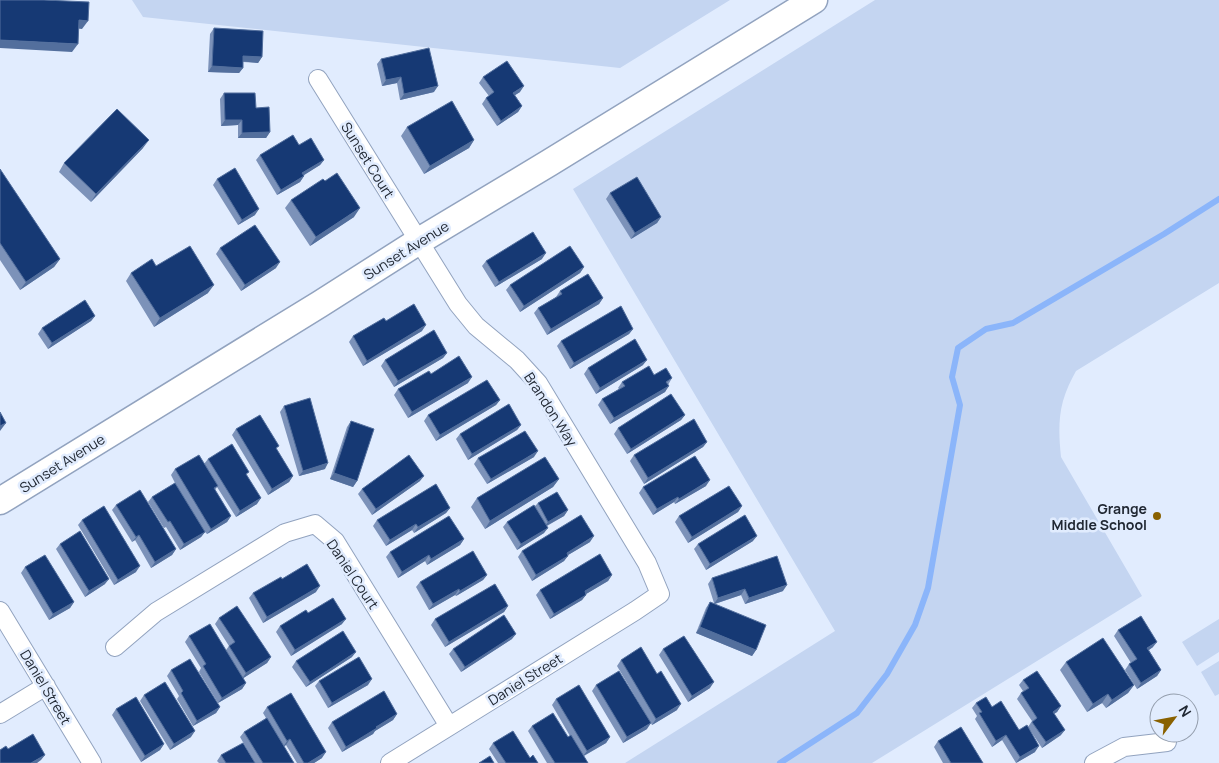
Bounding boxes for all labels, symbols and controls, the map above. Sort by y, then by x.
street label: Sunset Court [337,118,399,202]
street label: Sunset Avenue [360,216,452,284]
street label: Brandon Way [520,368,582,450]
street label: Sunset Avenue [16,429,108,497]
place label: Grange Middle School [1051,499,1147,534]
marker: Grange Middle School [1151,510,1163,522]
street label: Daniel Court [323,535,384,613]
street label: Daniel Street [16,646,76,728]
street label: Daniel Street [484,648,566,709]
north arrow [1149,693,1199,743]
text: N [1175,702,1196,720]

